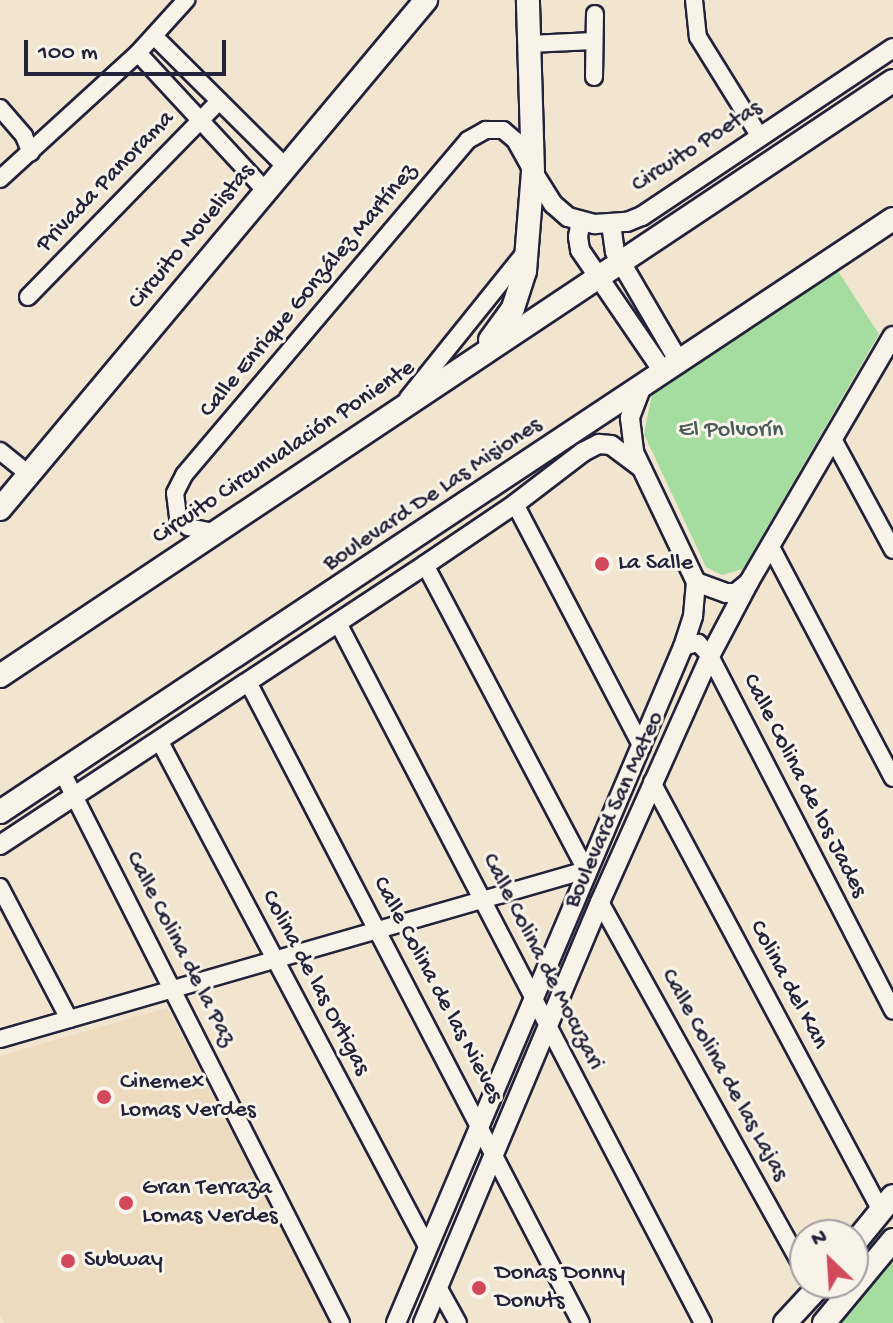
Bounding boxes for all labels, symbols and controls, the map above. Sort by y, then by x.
scale bar [28,24,230,74]
text: 100 m [38,39,98,68]
street label: Circuito Poetas [627,94,767,200]
street label: Privada Panorama [31,105,181,259]
street label: Circuito Novelistas [123,158,261,316]
street label: Calle Enrique González Martínez [194,158,424,424]
street label: Circuito Circunvalación Poniente [147,354,421,552]
street label: Boulevard De Las Misiones [318,411,548,579]
park label: El Polvorín [678,417,784,445]
place label: La Salle [618,550,693,578]
marker: La Salle [593,555,611,573]
street label: Calle Colina de los Jades [735,669,873,903]
street label: Boulevard San Mateo [559,707,671,913]
street label: Calle Colina de la Paz [118,847,242,1051]
street label: Calle Colina de Mocuzari [475,849,609,1075]
street label: Calle Colina de las Nieves [365,872,509,1108]
street label: Colina de las Ortigas [254,886,376,1080]
street label: Colina del Kan [742,916,834,1054]
street label: Calle Colina de las Lajas [654,964,794,1186]
place label: Cinemex Lomas Verdes [120,1069,256,1125]
marker: Cinemex Lomas Verdes [95,1088,113,1106]
place label: Gran Terraza Lomas Verdes [142,1175,278,1231]
marker: Gran Terraza Lomas Verdes [117,1194,135,1212]
north arrow [789,1219,869,1299]
text: N [808,1224,832,1254]
place label: Subway [84,1247,163,1275]
marker: Subway [59,1252,77,1270]
place label: Donas Donny Donuts [495,1260,625,1316]
marker: Donas Donny Donuts [470,1279,488,1297]

